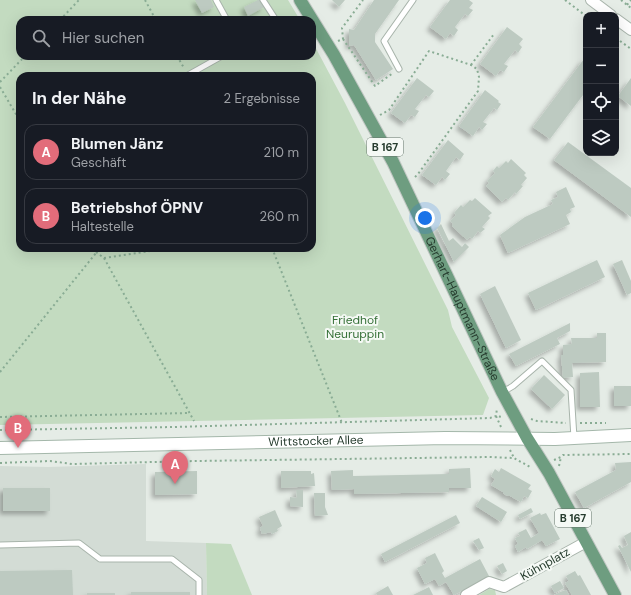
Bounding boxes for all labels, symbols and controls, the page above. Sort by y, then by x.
map controls [583,12,619,156]
button: + [583,12,619,48]
search box [16,16,316,60]
icon: search [30,27,52,49]
text: Hier suchen [62,28,144,48]
button: − [583,48,619,84]
button: locate [583,84,619,120]
text: In der Nähe [32,87,127,109]
text: 2 Ergebnisse [224,90,300,107]
button: layers [583,120,619,156]
text: Blumen Jänz [71,134,163,154]
road number: B 167 [367,138,403,156]
text: A [41,144,51,161]
text: 210 m [264,144,299,161]
text: Geschäft [71,154,126,171]
text: Betriebshof ÖPNV [71,198,203,218]
text: B [42,208,50,225]
text: 260 m [259,208,299,225]
your location [415,208,435,228]
text: Haltestelle [71,218,134,235]
street label: Gerhart-Hauptmann-Straße [421,234,504,383]
park label: Friedhof Neuruppin [326,312,384,342]
pin: B [5,415,31,448]
street label: Wittstocker Allee [268,432,364,450]
pin: A [162,451,188,484]
road number: B 167 [555,509,591,527]
street label: Kühnplatz [517,544,573,584]

